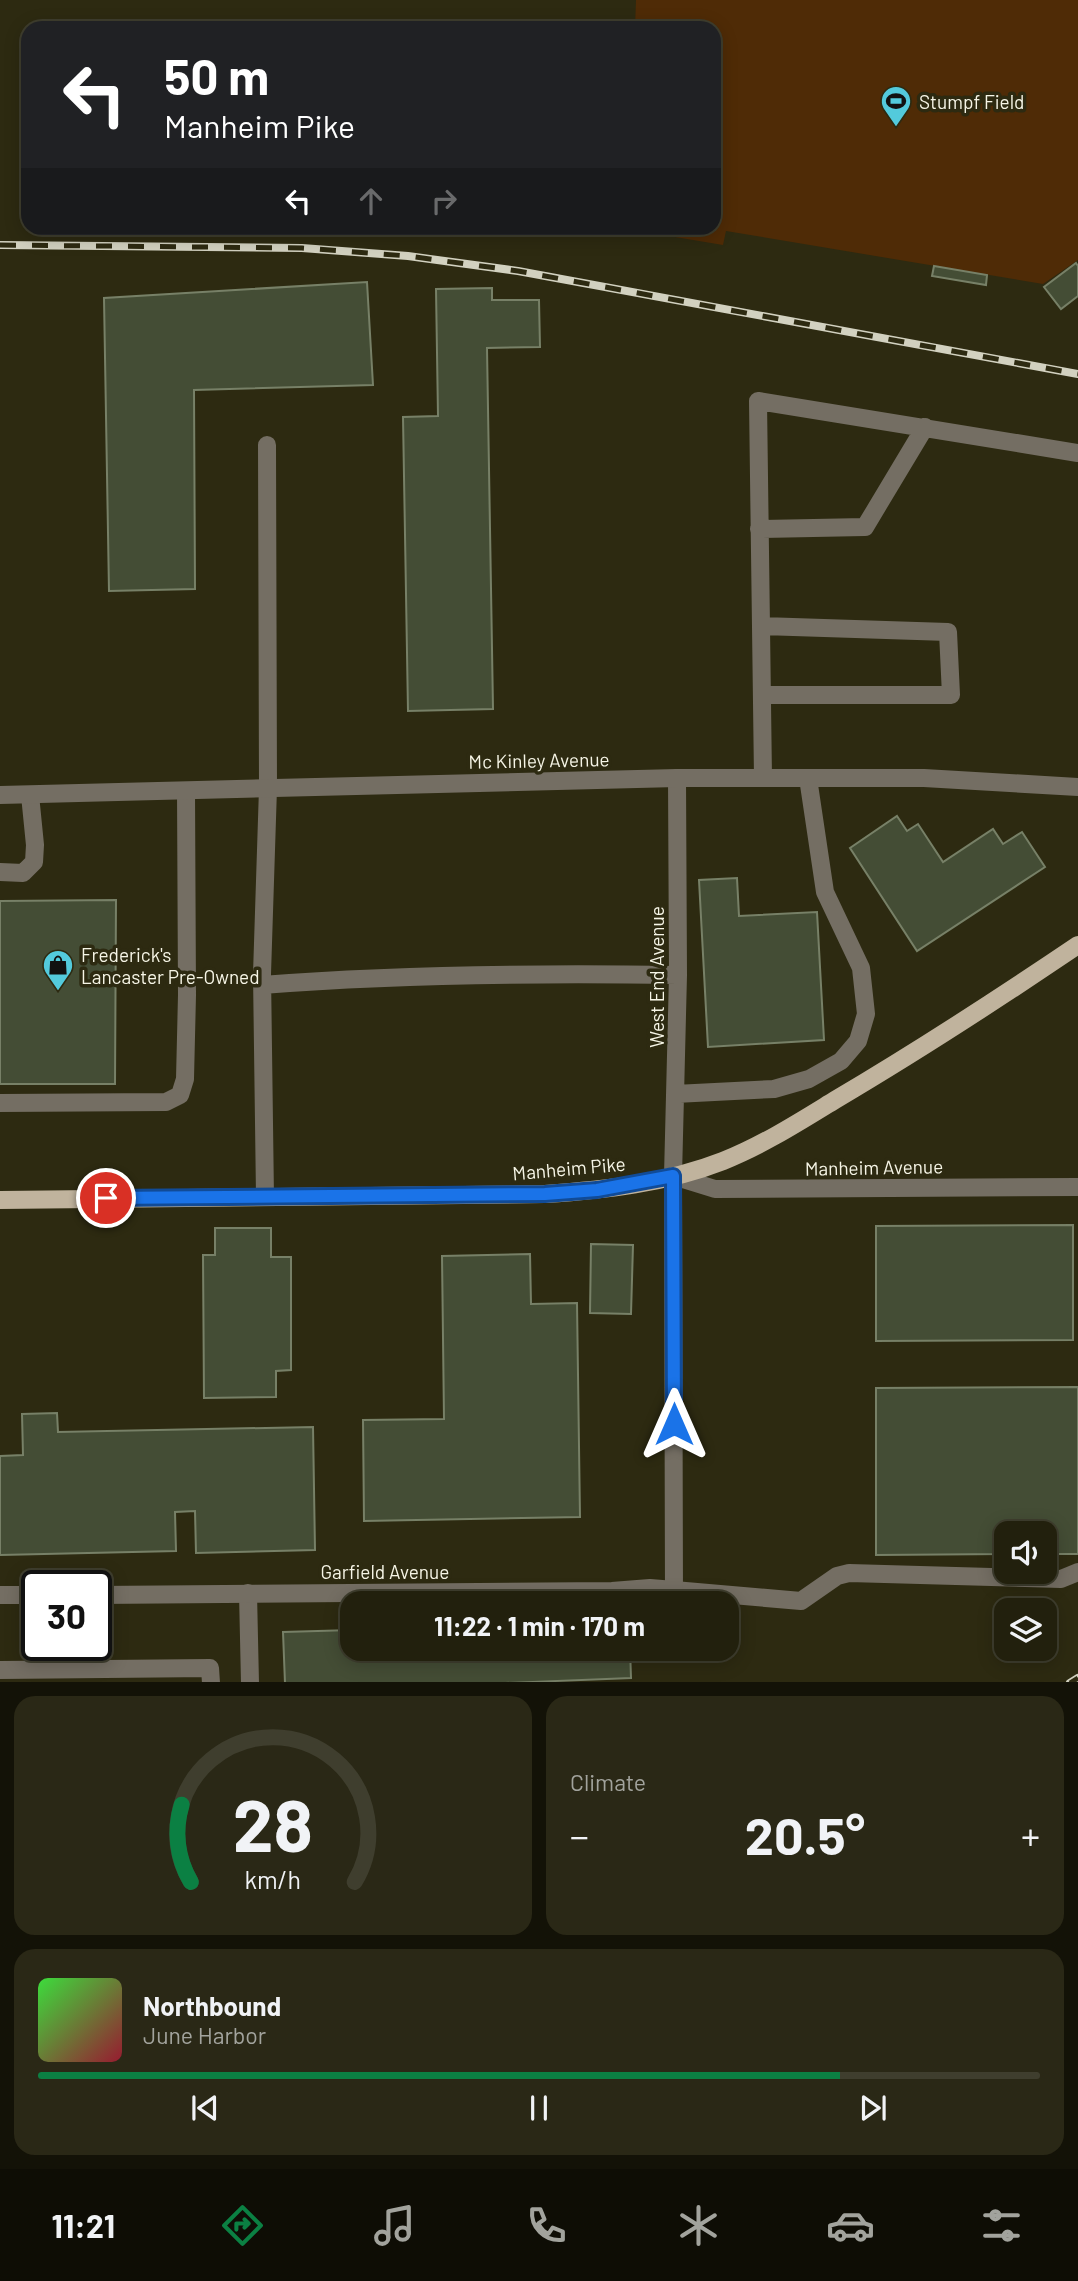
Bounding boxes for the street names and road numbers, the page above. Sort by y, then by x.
street label: Mc Kinley Avenue [468,747,610,773]
street label: West End Avenue [645,906,668,1048]
street label: Manheim Pike [511,1152,627,1184]
street label: Manheim Avenue [805,1154,943,1180]
street label: Garfield Avenue [321,1560,449,1583]

